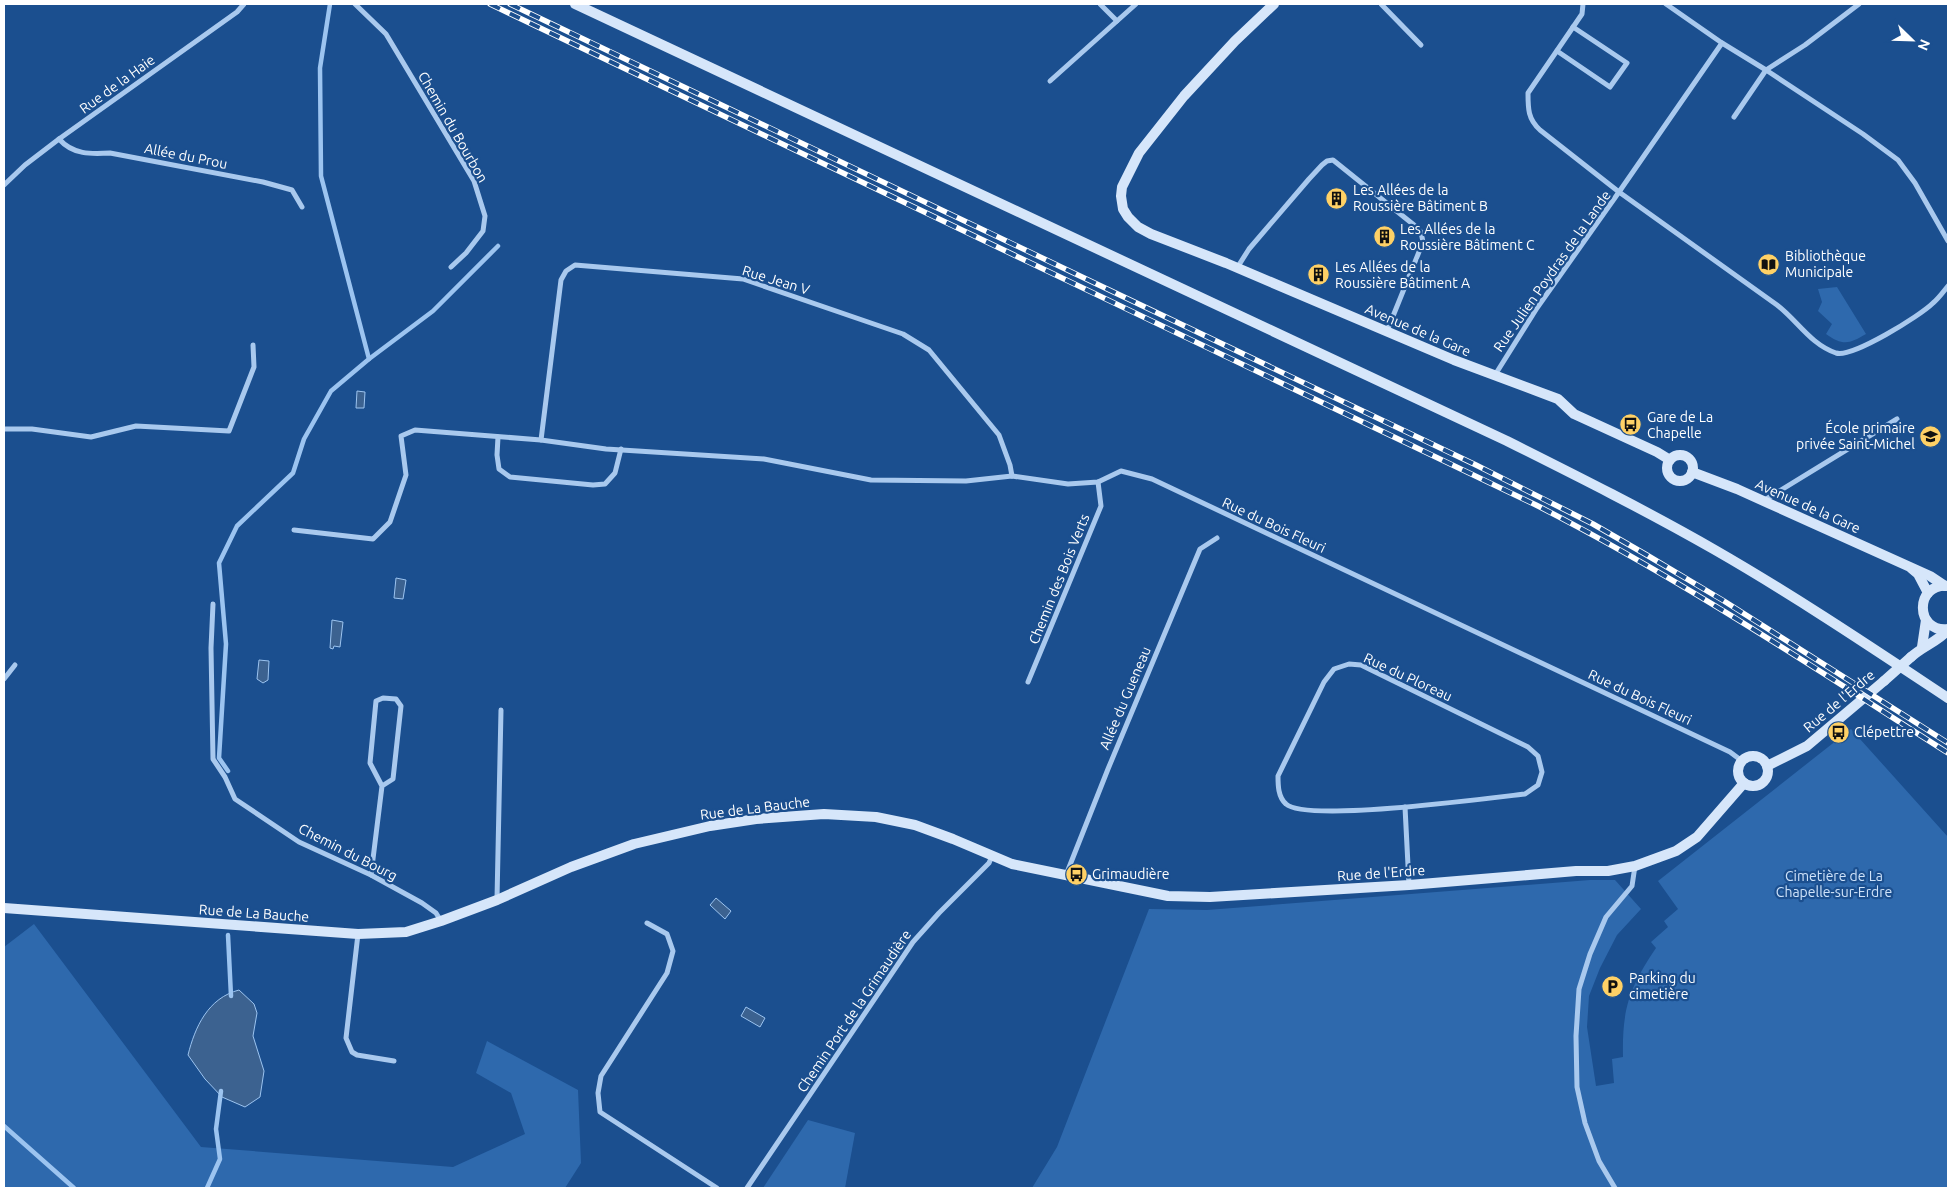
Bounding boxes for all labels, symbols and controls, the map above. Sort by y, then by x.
north arrow [1887,15,1937,65]
text: N [1915,37,1933,53]
street label: Rue de la Haie [76,51,158,117]
street label: Chemin du Bourbon [415,69,491,185]
street label: Allée du Prou [143,140,229,172]
place label: Les Allées de la Roussière Bâtiment B [1353,182,1488,214]
building icon: Les Allées de la Roussière Bâtiment B [1325,186,1349,210]
street label: Rue Julien Poydras de la Lande [1490,187,1614,355]
place label: Les Allées de la Roussière Bâtiment C [1400,221,1535,253]
building icon: Les Allées de la Roussière Bâtiment C [1372,225,1396,249]
place label: Bibliothèque Municipale [1785,248,1866,280]
library icon: Bibliothèque Municipale [1757,252,1781,276]
place label: Les Allées de la Roussière Bâtiment A [1335,259,1470,291]
street label: Rue Jean V [740,262,812,298]
building icon: Les Allées de la Roussière Bâtiment A [1307,263,1331,287]
street label: Avenue de la Gare [1363,301,1473,359]
place label: Gare de La Chapelle [1647,409,1713,441]
bus stop icon: Gare de La Chapelle [1619,413,1643,437]
place label: École primaire privée Saint-Michel [1796,419,1915,452]
school or university icon: École primaire privée Saint-Michel [1919,424,1943,448]
street label: Avenue de la Gare [1753,476,1863,536]
street label: Rue du Bois Fleuri [1220,494,1328,556]
street label: Chemin des Bois Verts [1026,512,1092,646]
street label: Allée du Gueneau [1096,644,1154,752]
street label: Rue du Ploreau [1361,650,1455,704]
street label: Rue du Bois Fleuri [1586,666,1694,728]
street label: Rue de l'Erdre [1800,667,1878,735]
bus stop icon: Clépettre [1826,720,1850,744]
place label: Clépettre [1854,724,1914,740]
street label: Rue de La Bauche [699,793,811,823]
street label: Chemin du Bourg [296,820,400,884]
bus stop icon: Grimaudière [1064,862,1088,886]
street label: Rue de l'Erdre [1336,862,1426,884]
place label: Grimaudière [1092,866,1170,882]
park label: Cimetière de La Chapelle-sur-Erdre [1776,868,1892,900]
street label: Rue de La Bauche [198,901,310,925]
street label: Chemin Port de la Grimaudière [794,927,914,1095]
place label: Parking du cimetière [1629,970,1696,1002]
parking icon: Parking du cimetière [1601,974,1625,998]

